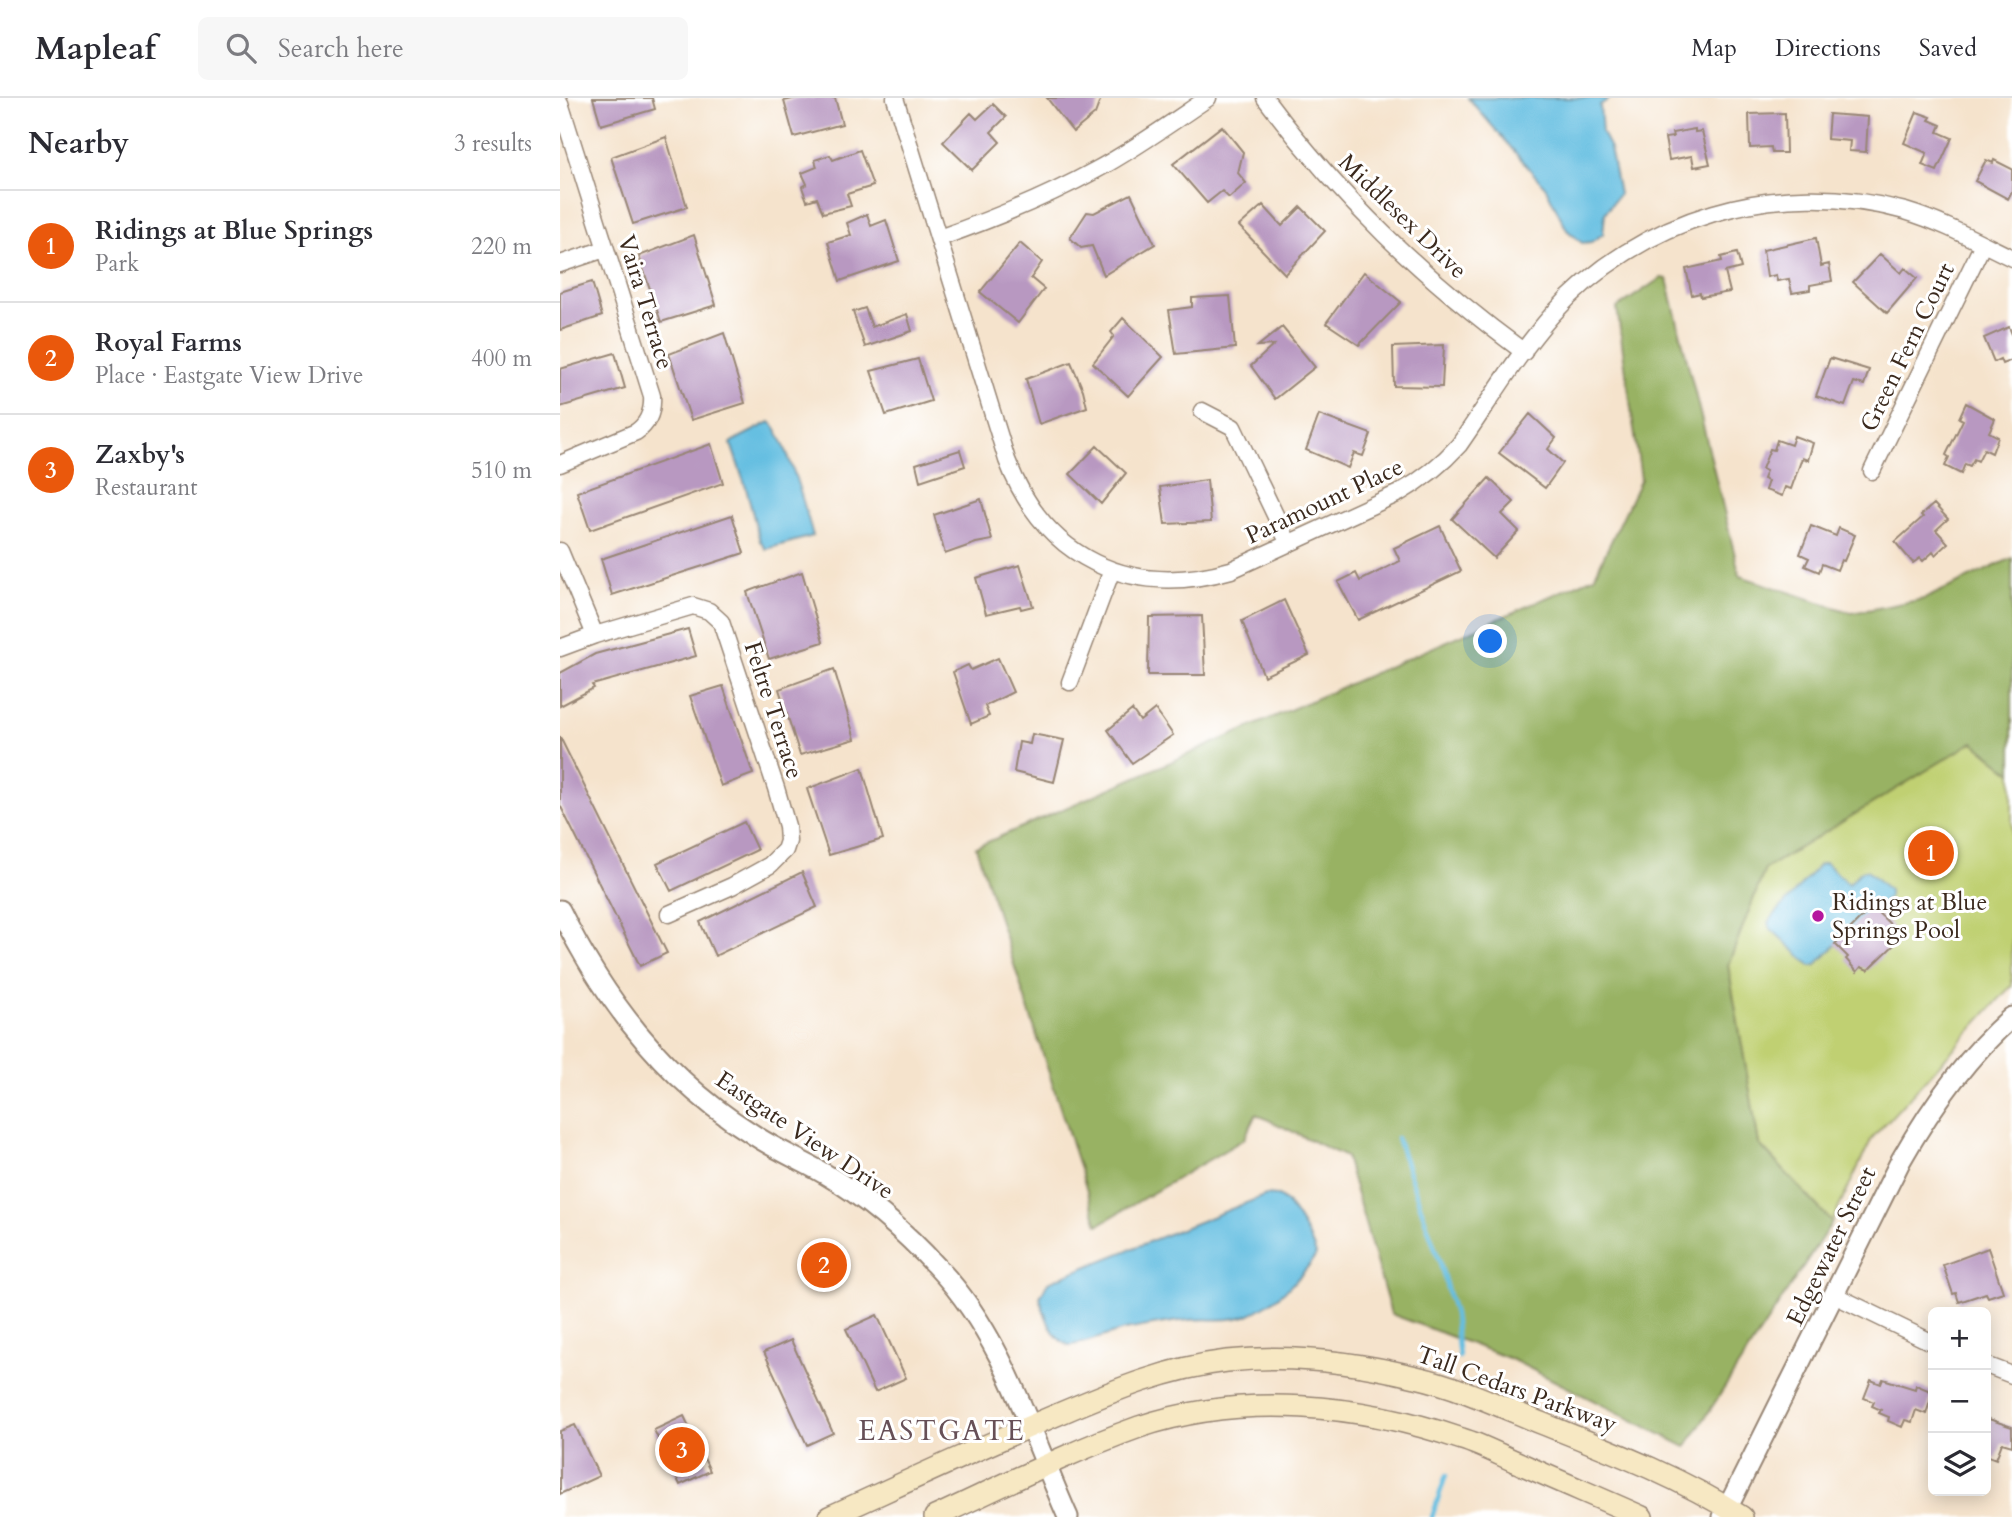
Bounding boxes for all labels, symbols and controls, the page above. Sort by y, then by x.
search box [198,17,688,80]
text: Mapleaf [35,26,156,71]
icon: search [222,29,260,67]
text: Search here [278,31,404,66]
text: Map [1691,32,1737,65]
text: Directions [1775,32,1881,65]
text: Saved [1919,32,1977,65]
text: Nearby [28,123,129,164]
text: 3 results [454,128,532,159]
street label: Middlesex Drive [1331,146,1474,286]
text: Ridings at Blue Springs [95,213,373,248]
text: 1 [45,231,57,262]
text: 220 m [471,231,532,262]
street label: Vaira Terrace [609,231,682,373]
text: Park [95,248,139,279]
street label: Green Fern Court [1852,257,1963,437]
text: Royal Farms [95,325,242,360]
text: 2 [45,343,57,374]
text: 400 m [471,343,532,374]
text: Place · Eastgate View Drive [95,360,363,391]
text: Zaxby's [95,437,185,472]
street label: Paramount Place [1240,451,1408,552]
text: 3 [45,455,57,486]
text: 510 m [471,455,532,486]
text: Restaurant [95,472,198,503]
your location [1473,624,1507,658]
street label: Feltre Terrace [736,637,811,783]
pin: 1 [1908,827,1954,879]
place label: Ridings at Blue Springs Pool [1832,886,1987,947]
marker: Ridings at Blue Springs Pool [1810,908,1826,924]
street label: Eastgate View Drive [709,1063,900,1207]
street label: Edgewater Street [1779,1161,1884,1331]
pin: 2 [801,1239,847,1291]
map controls [1928,1307,1991,1496]
button: + [1928,1307,1991,1370]
street label: Tall Cedars Parkway [1412,1338,1622,1441]
button: − [1928,1370,1991,1433]
district label: EASTGATE [858,1412,1026,1450]
pin: 3 [659,1424,705,1476]
button: layers [1928,1433,1991,1496]

